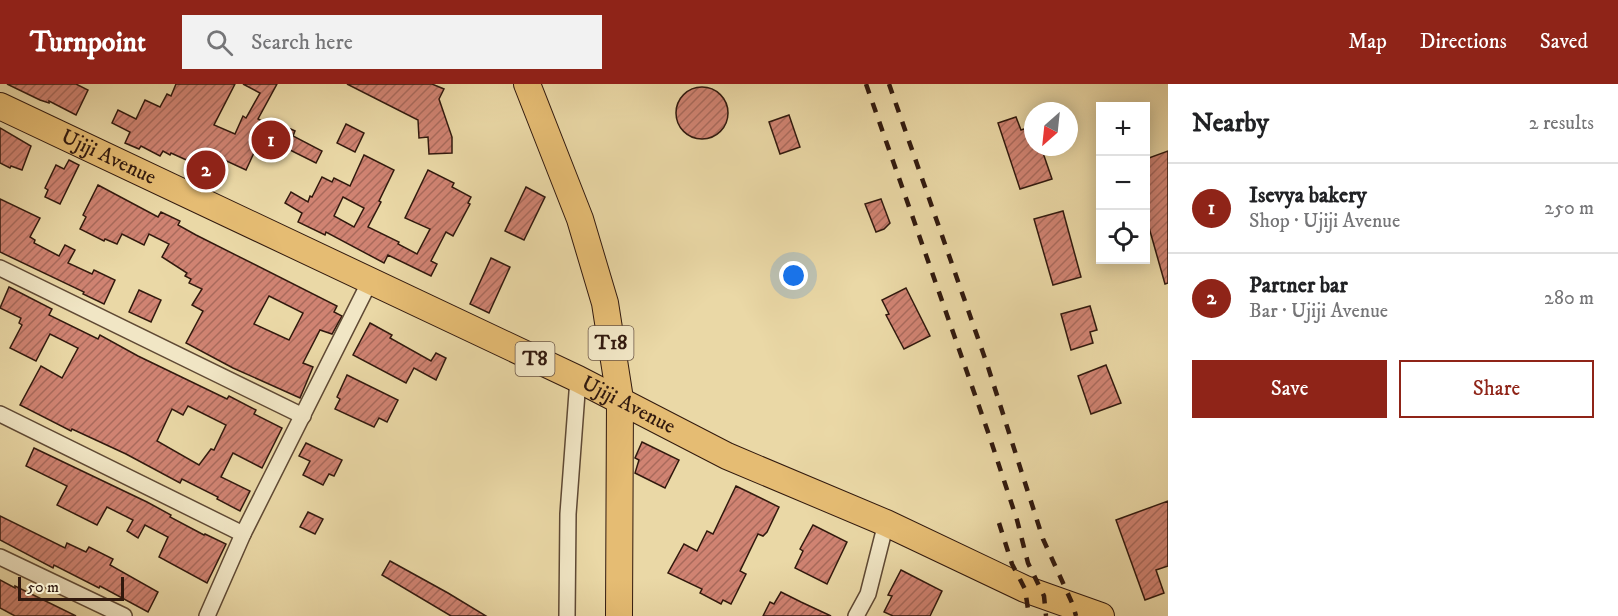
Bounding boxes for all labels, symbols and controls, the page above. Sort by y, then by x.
search box [182,15,602,69]
text: Turnpoint [30,25,146,60]
icon: search [203,26,236,59]
text: Search here [251,29,353,56]
text: Map [1348,29,1387,55]
text: Directions [1420,29,1507,55]
text: Saved [1540,29,1588,55]
north arrow [1024,102,1078,156]
map controls [1096,102,1150,264]
button: + [1096,102,1150,156]
text: Nearby [1192,107,1269,140]
text: 2 results [1529,111,1594,136]
pin: 1 [252,118,290,162]
street label: Ujiji Avenue [57,124,160,191]
pin: 2 [186,148,226,193]
button: − [1096,156,1150,210]
text: Isevya bakery [1249,182,1367,209]
text: 1 [1208,196,1215,221]
text: 250 m [1544,196,1594,221]
text: Shop · Ujiji Avenue [1249,209,1400,234]
button: locate [1096,210,1150,264]
your location [779,261,808,290]
text: Partner bar [1249,272,1348,299]
text: 2 [1207,286,1216,311]
text: 280 m [1544,286,1594,311]
text: Bar · Ujiji Avenue [1249,299,1388,324]
road number: T18 [588,326,634,360]
road number: T8 [516,342,554,376]
button: Save [1192,360,1387,418]
button: Share [1399,360,1594,418]
street label: Ujiji Avenue [577,370,680,440]
scale bar [18,574,124,602]
text: 50 m [27,577,59,597]

